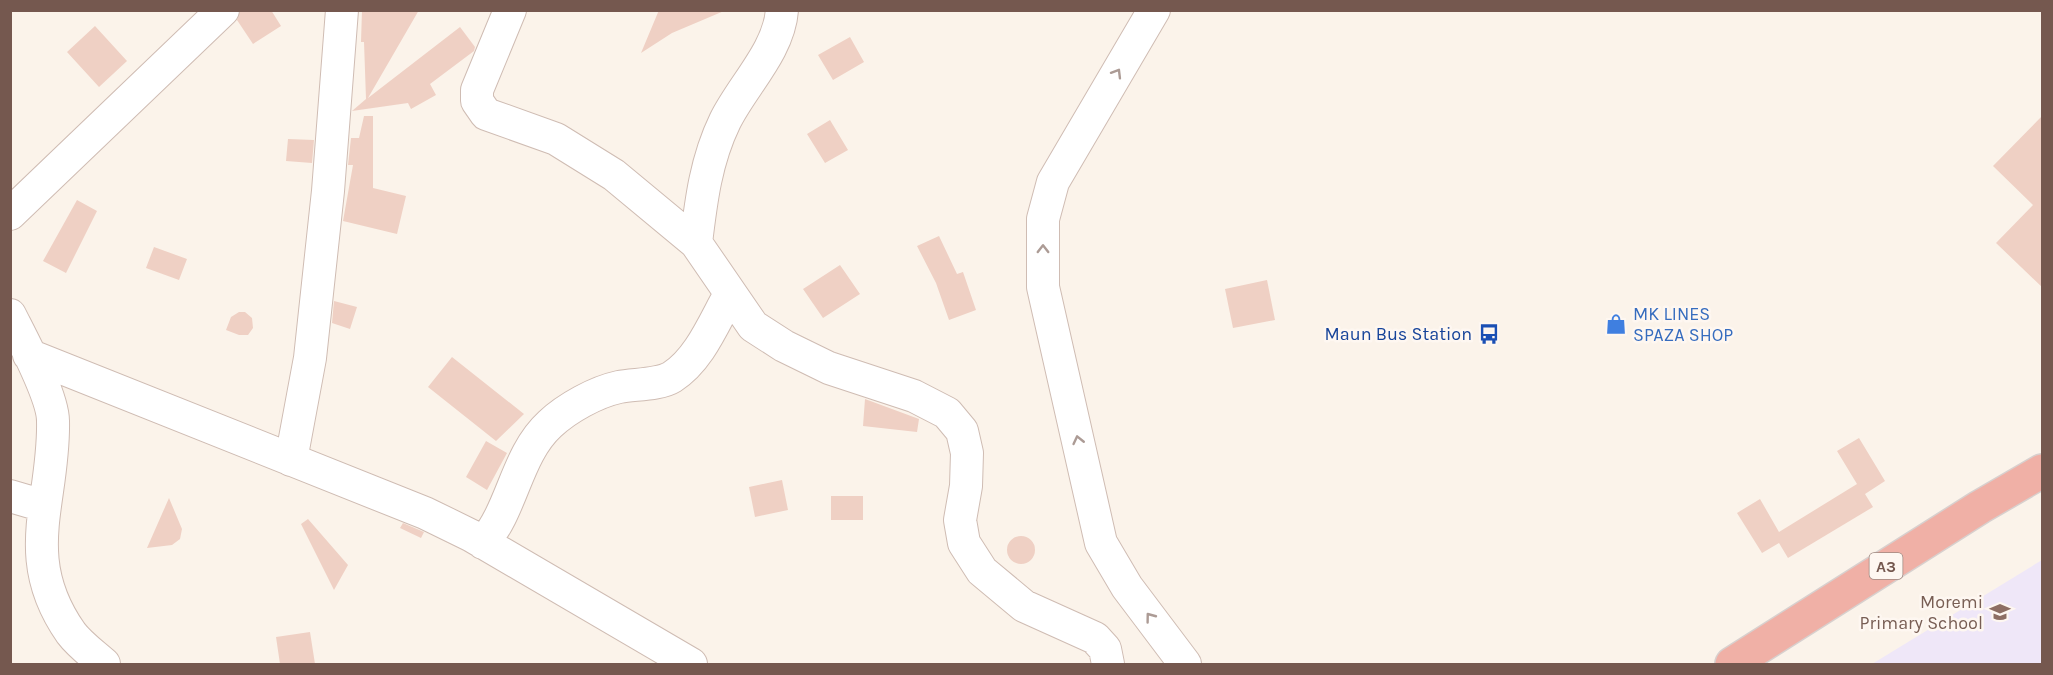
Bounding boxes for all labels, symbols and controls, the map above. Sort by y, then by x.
one-way arrow [1109,69,1121,79]
one-way arrow [1037,244,1049,253]
place label: MK LINES SPAZA SHOP [1633,303,1733,346]
shop icon: MK LINES SPAZA SHOP [1604,312,1628,336]
bus stop icon: Maun Bus Station [1477,322,1501,346]
place label: Maun Bus Station [1325,323,1472,345]
one-way arrow [1072,435,1085,445]
road number: A3 [1870,553,1902,579]
place label: Moremi Primary School [1860,591,1983,634]
school or university icon: Moremi Primary School [1988,600,2012,624]
one-way arrow [1147,613,1158,624]

